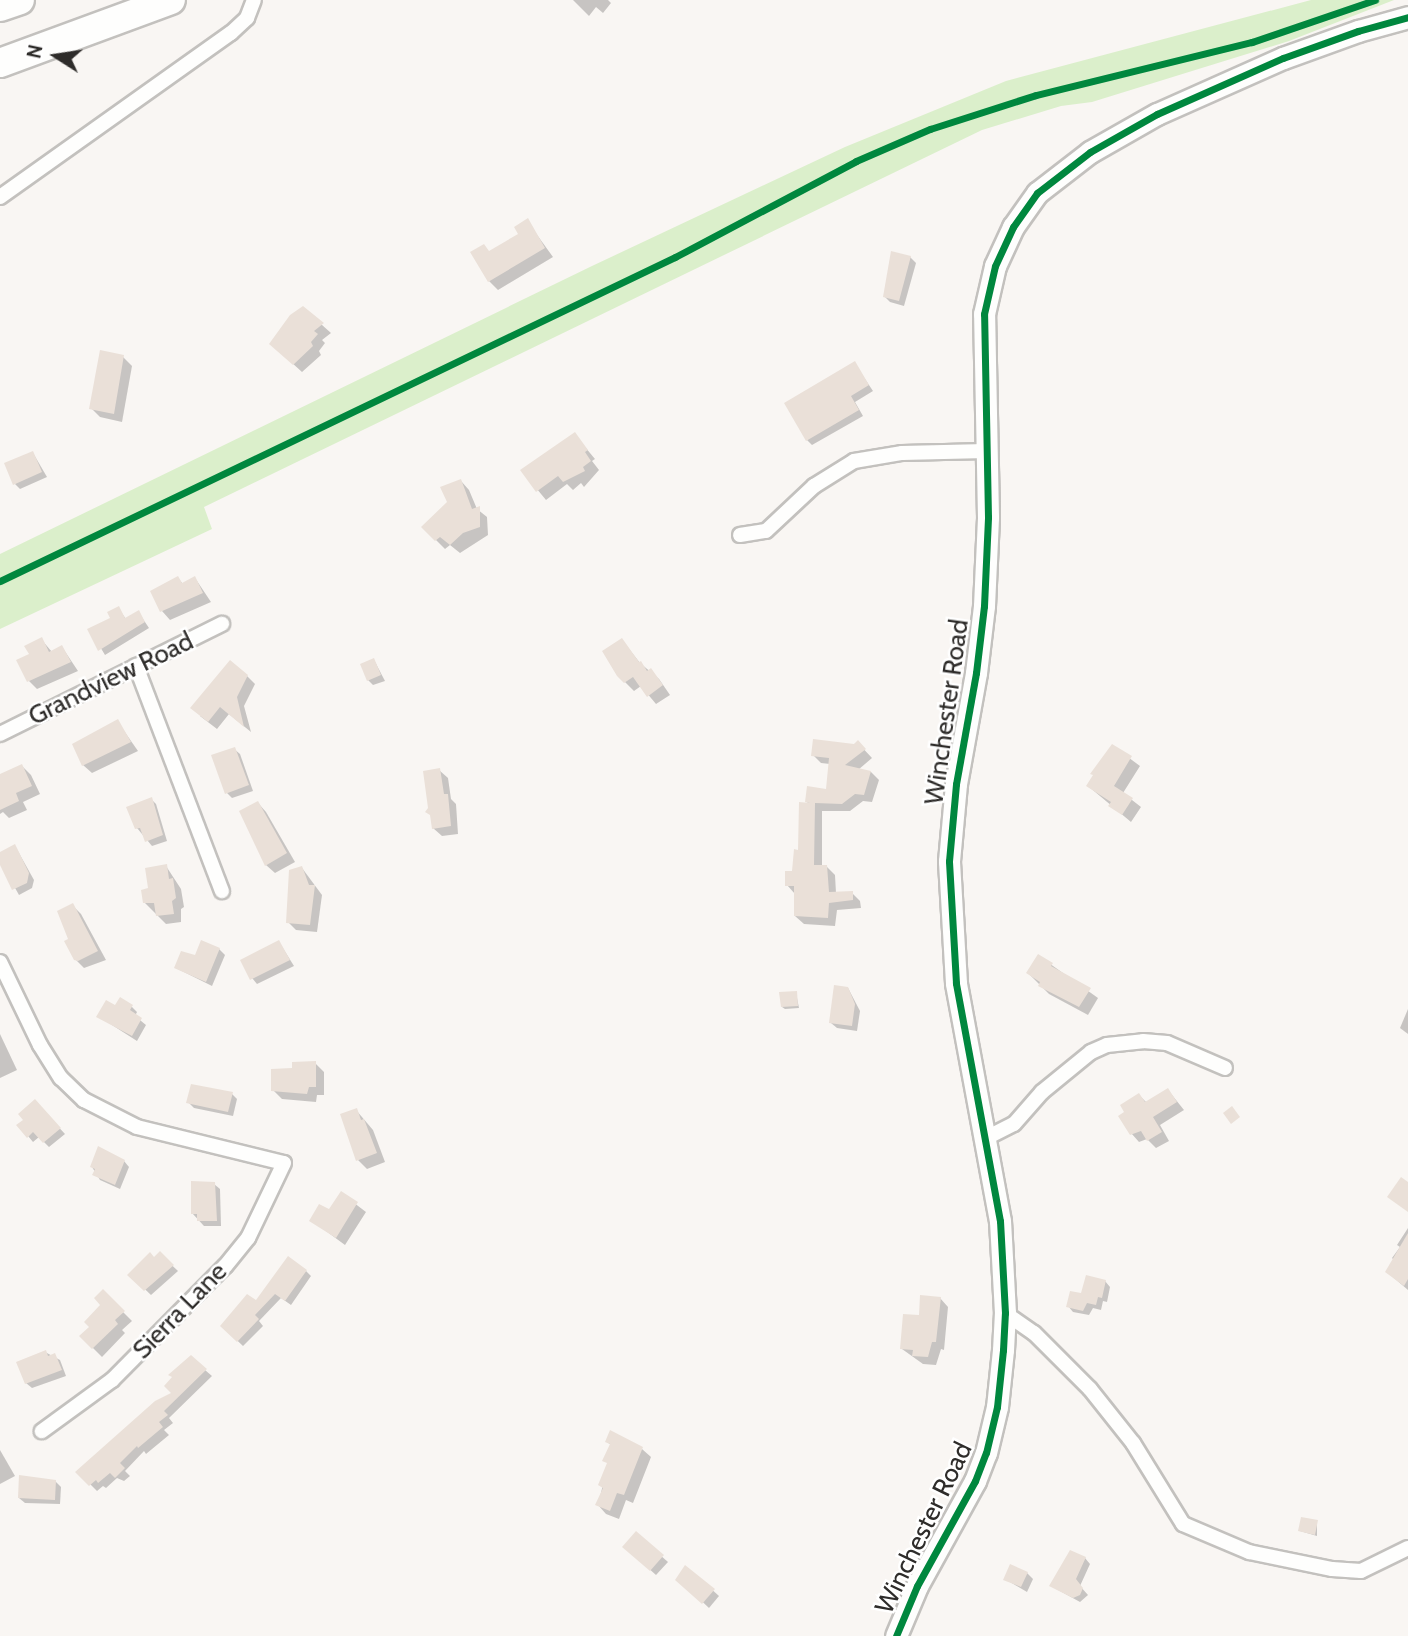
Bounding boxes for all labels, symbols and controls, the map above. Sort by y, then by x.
north arrow [21,21,91,91]
text: N [22,43,48,60]
street label: Winchester Road [919,617,975,807]
street label: Grandview Road [23,626,199,732]
street label: Sierra Lane [126,1256,234,1366]
street label: Winchester Road [869,1437,979,1619]

